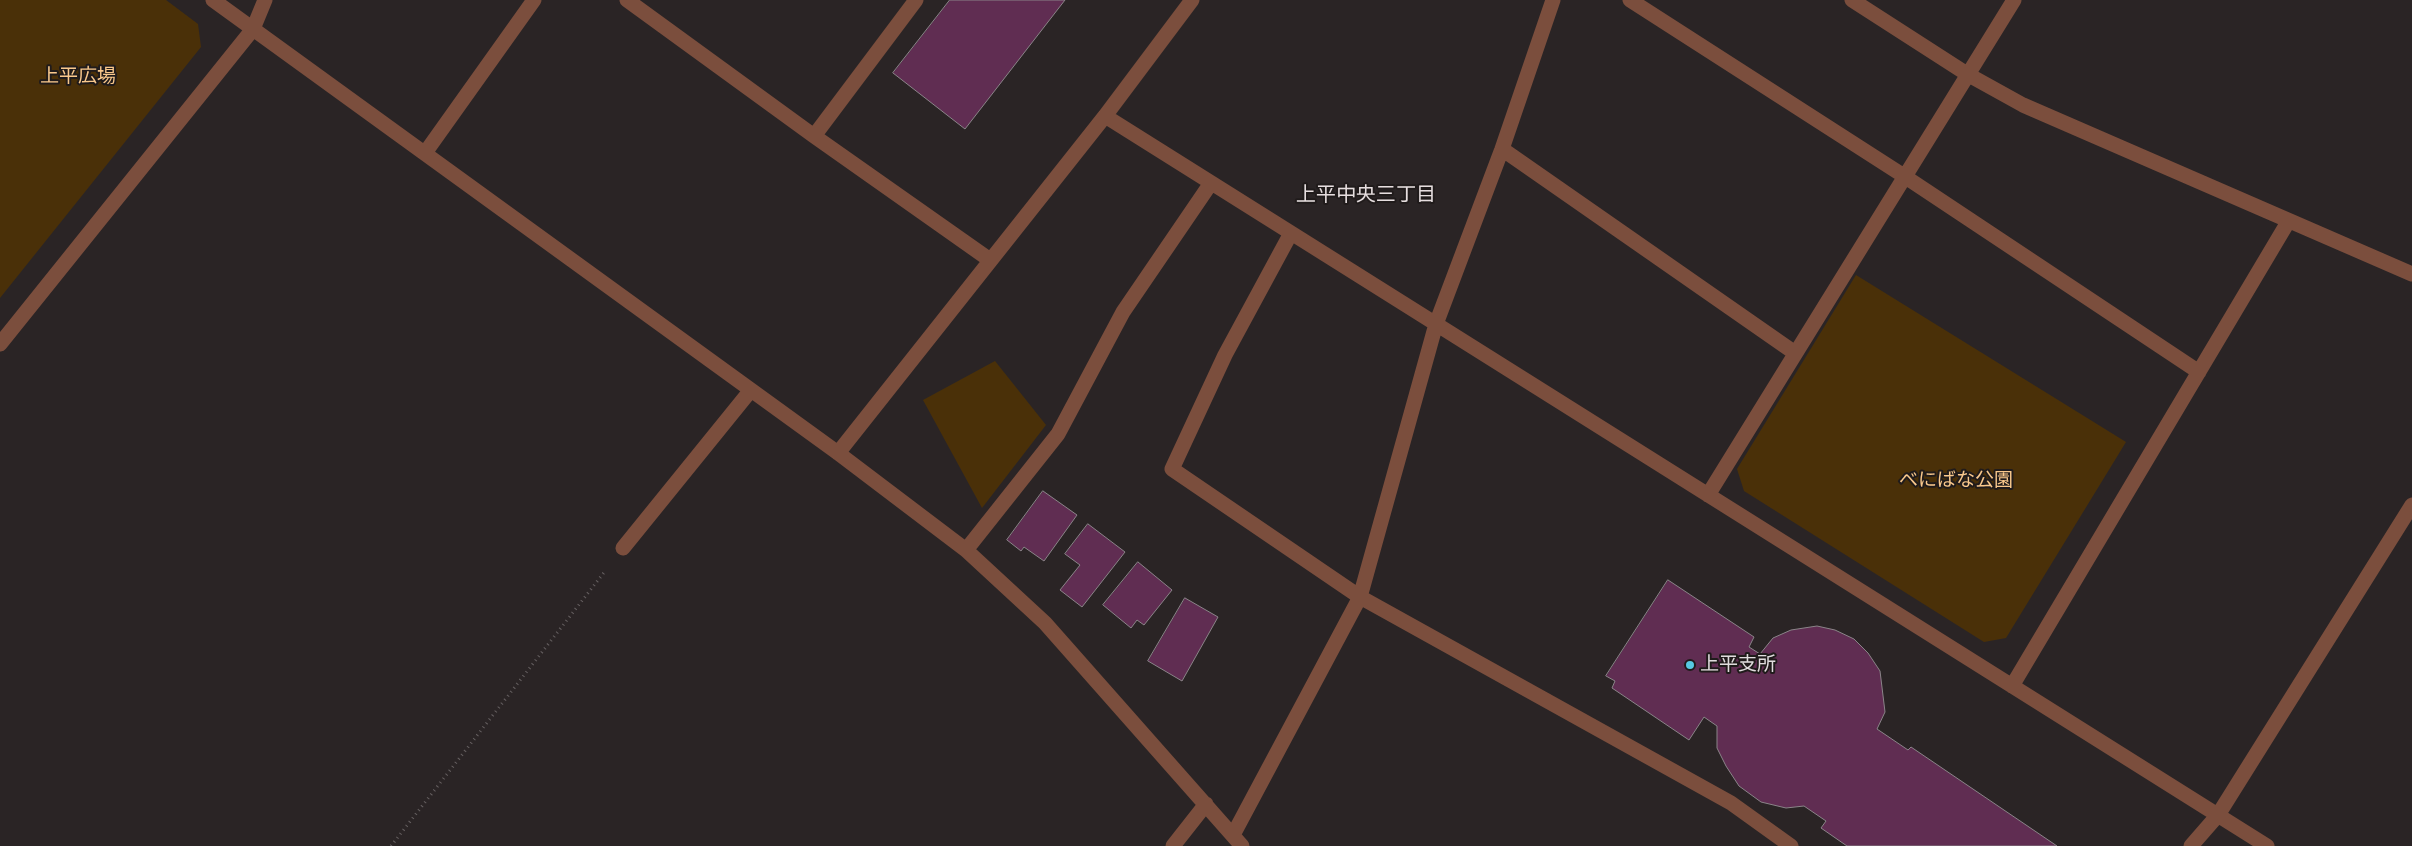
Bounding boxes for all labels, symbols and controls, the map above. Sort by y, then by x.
park label: 上平広場 [40,66,116,88]
district label: 上平中央三丁目 [1296,184,1436,208]
park label: べにばな公園 [1899,470,2013,492]
place label: 上平支所 [1700,654,1776,676]
marker: 上平支所 [1684,659,1696,671]

